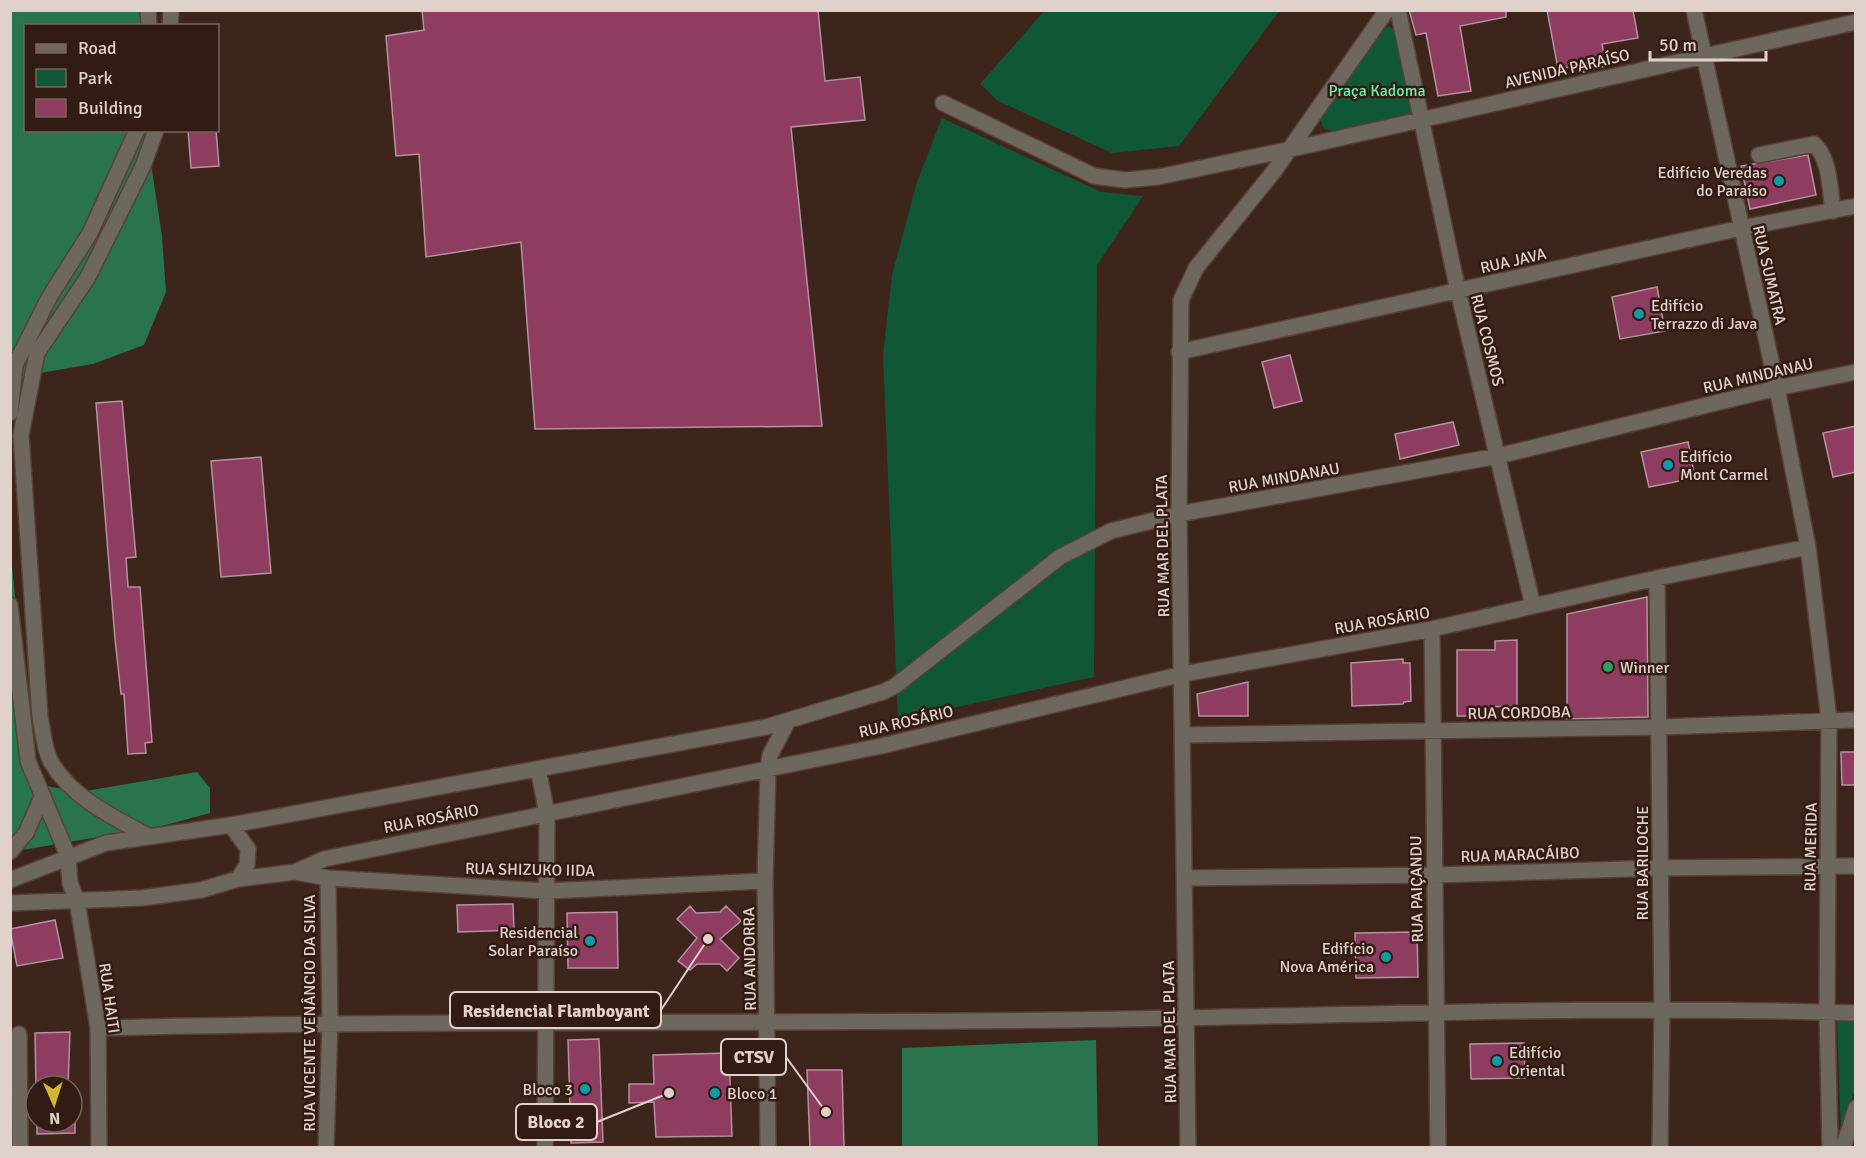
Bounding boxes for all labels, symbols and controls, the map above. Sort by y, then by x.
legend [24,24,219,132]
scale bar [1650,24,1766,62]
text: 50 m [1659,34,1697,56]
text: Road [78,37,117,59]
street label: AVENIDA PARAÍSO [1503,45,1632,93]
text: Park [78,67,113,89]
park label: Praça Kadoma [1328,81,1426,101]
text: Building [78,97,142,119]
place label: Edifício Veredas do Paraíso [1658,163,1767,201]
marker: Edifício Veredas do Paraíso [1772,174,1786,188]
street label: RUA SUMATRA [1748,223,1790,327]
street label: RUA JAVA [1478,244,1548,278]
street label: RUA COSMOS [1466,292,1508,388]
place label: Edifício Terrazzo di Java [1651,296,1757,334]
marker: Edifício Terrazzo di Java [1632,307,1646,321]
street label: RUA MINDANAU [1701,354,1815,398]
place label: Edifício Mont Carmel [1680,447,1768,485]
street label: RUA MINDANAU [1227,458,1341,498]
marker: Edifício Mont Carmel [1661,458,1675,472]
street label: RUA MAR DEL PLATA [1152,474,1174,618]
street label: RUA ROSÁRIO [1333,603,1431,639]
place label: Winner [1620,658,1669,678]
marker: Winner [1601,660,1615,674]
street label: RUA ROSÁRIO [857,701,955,743]
street label: RUA CORDOBA [1467,702,1571,724]
street label: RUA ROSÁRIO [382,800,480,838]
street label: RUA MERIDA [1800,802,1822,892]
street label: RUA BARILOCHE [1633,806,1653,920]
street label: RUA PAIÇANDU [1406,835,1428,943]
street label: RUA MARACÁIBO [1460,843,1580,867]
street label: RUA SHIZUKO IIDA [465,859,595,881]
street label: RUA VICENTE VENÂNCIO DA SILVA [300,894,320,1132]
street label: RUA ANDORRA [739,907,761,1011]
place label: Residencial Solar Paraíso [488,923,578,961]
marker: Residencial Solar Paraíso [583,934,597,948]
place label: Edifício Nova América [1279,939,1374,977]
marker: Edifício Nova América [1379,950,1393,964]
street label: RUA MAR DEL PLATA [1159,960,1181,1104]
street label: RUA HAITI [94,962,124,1035]
callout: Residencial Flamboyant [450,992,661,1028]
text: Residencial Flamboyant [462,1000,650,1022]
callout: CTSV [721,1039,786,1075]
place label: Edifício Oriental [1509,1043,1565,1081]
text: CTSV [734,1046,774,1068]
marker: Edifício Oriental [1490,1054,1504,1068]
north arrow [24,1074,84,1134]
place label: Bloco 3 [523,1080,573,1100]
marker: Bloco 3 [578,1082,592,1096]
place label: Bloco 1 [727,1084,777,1104]
marker: Bloco 1 [708,1086,722,1100]
callout: Bloco 2 [516,1104,597,1140]
text: N [49,1108,61,1128]
text: Bloco 2 [527,1111,585,1133]

